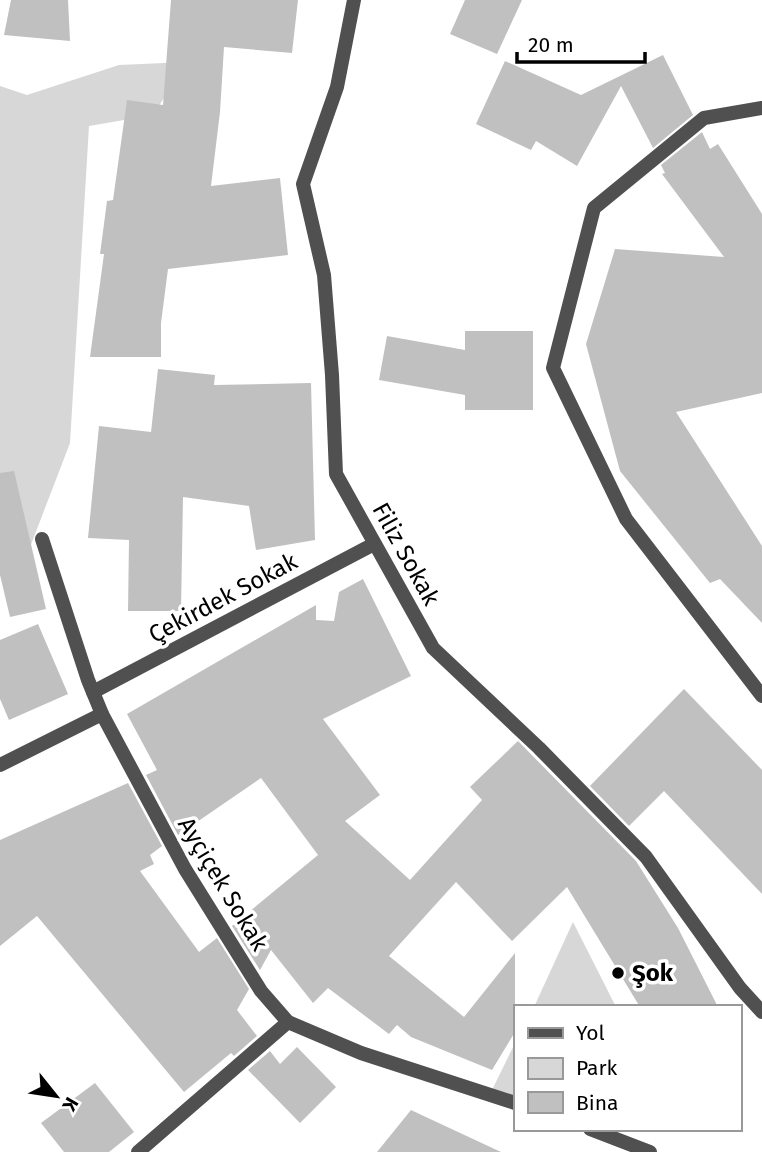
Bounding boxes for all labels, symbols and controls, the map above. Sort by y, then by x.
scale bar [517,21,645,65]
text: 20 m [528,32,574,58]
street label: Filiz Sokak [366,498,446,611]
street label: Çekirdek Sokak [144,547,303,649]
street label: Ayçiçek Sokak [172,812,274,956]
place label: Şok [632,959,674,989]
marker: Şok [610,965,626,981]
legend [514,1005,741,1131]
text: Yol [576,1020,605,1046]
text: Park [576,1055,618,1081]
north arrow [21,1061,91,1131]
text: Bina [576,1090,618,1116]
text: K [57,1093,83,1116]

